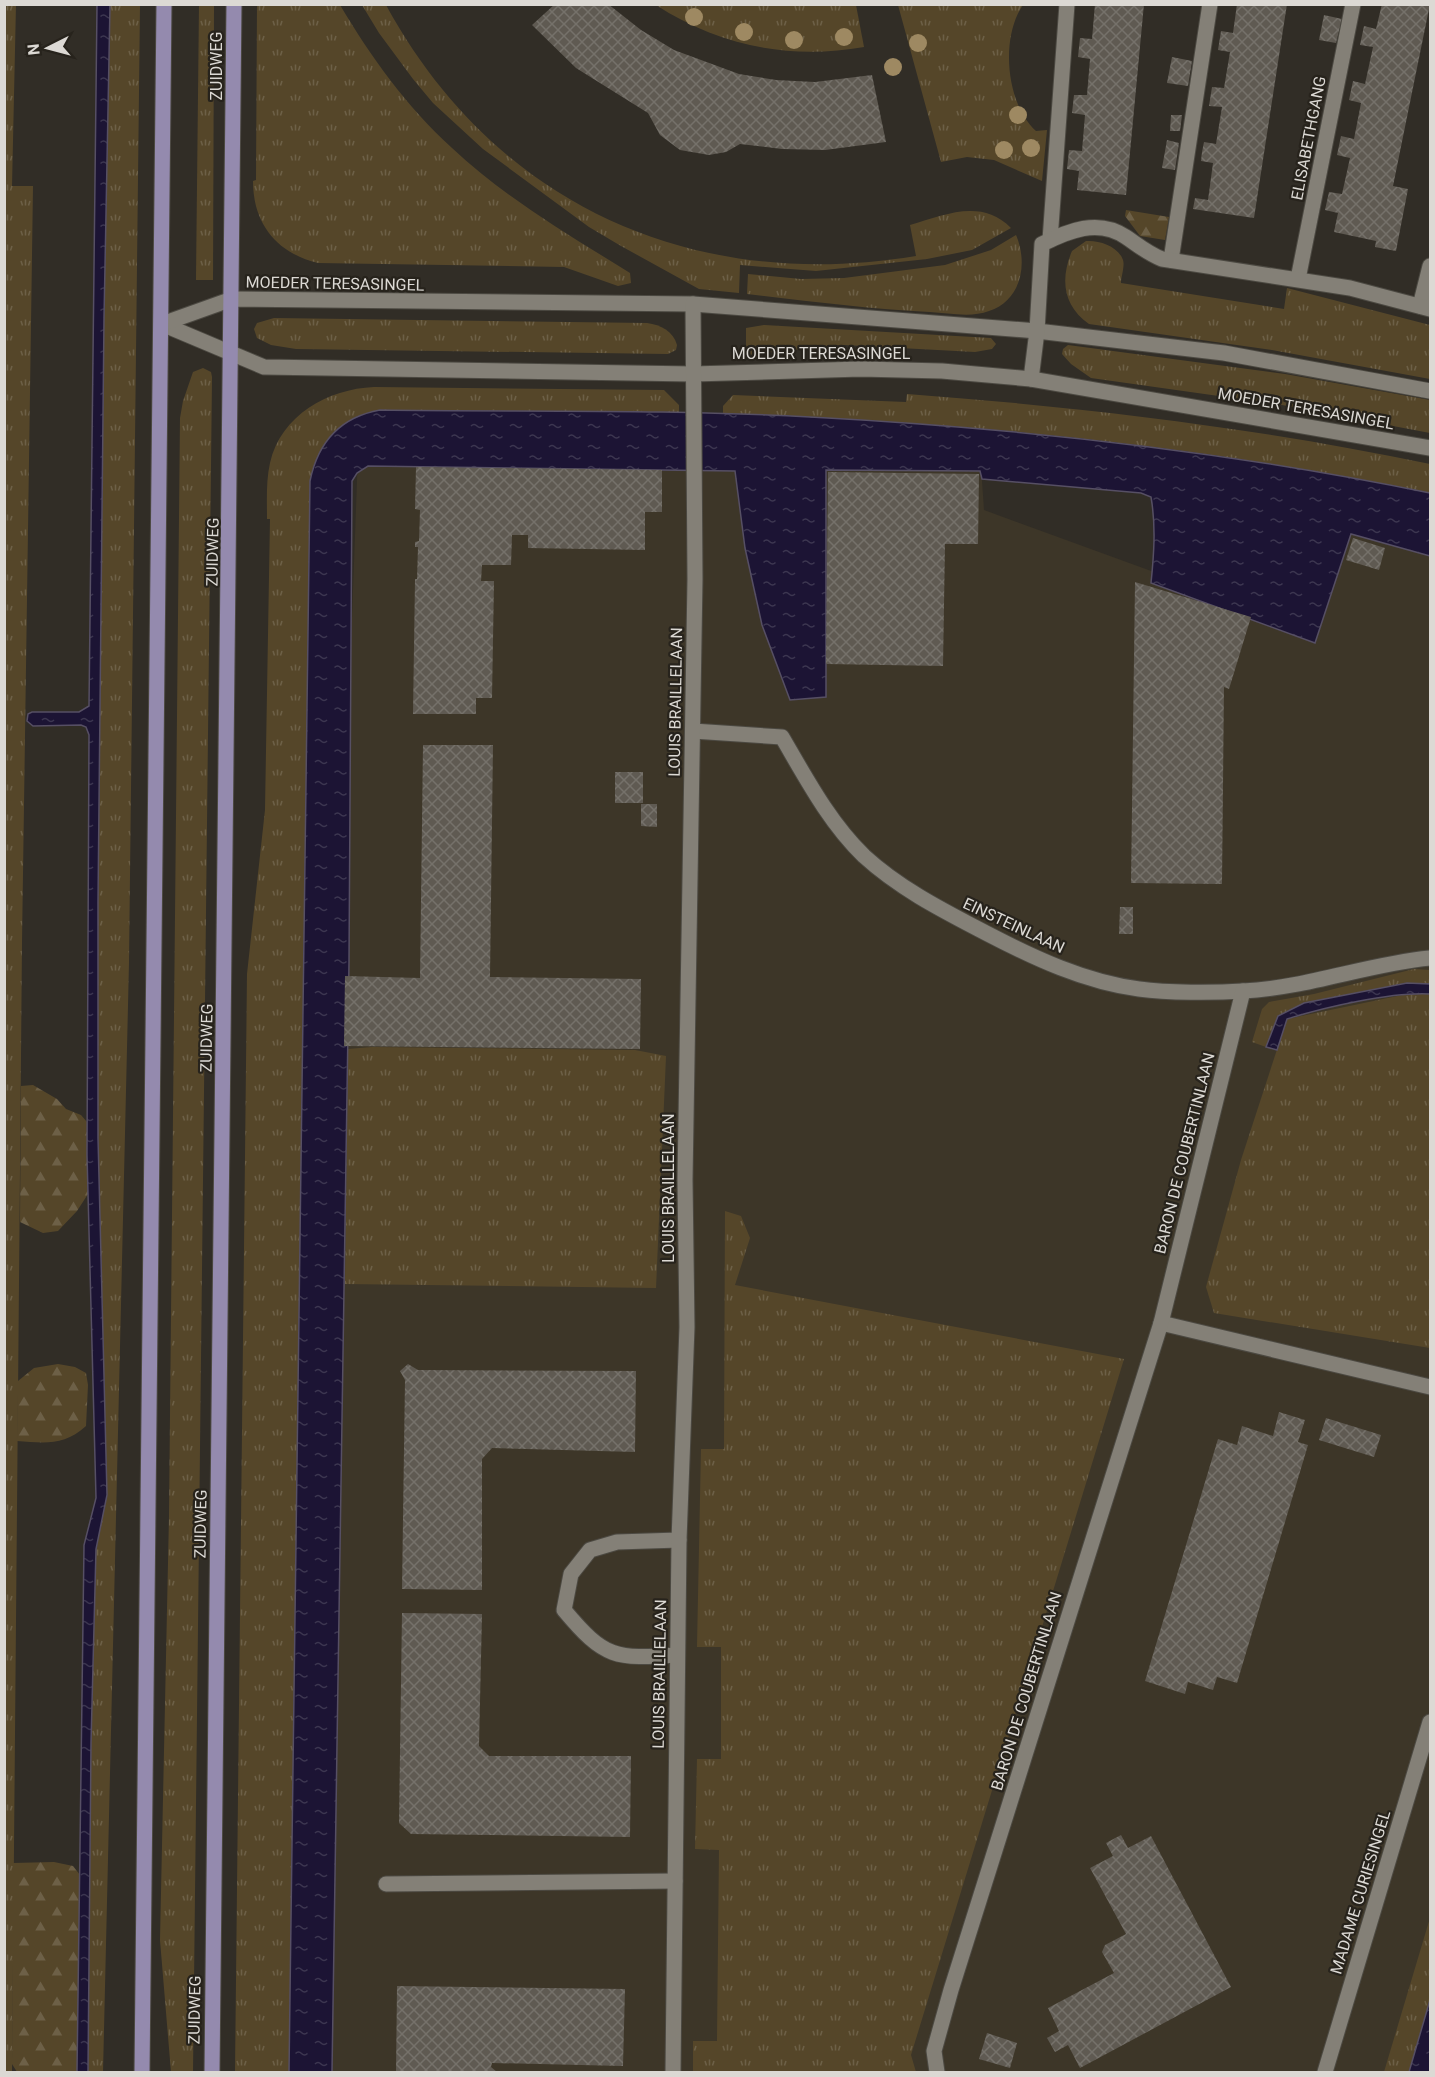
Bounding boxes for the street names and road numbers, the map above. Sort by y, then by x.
street label: ZUIDWEG [207,32,226,101]
street label: ELISABETHGANG [1287,75,1330,202]
street label: MOEDER TERESASINGEL [246,272,425,295]
street label: MOEDER TERESASINGEL [732,344,911,363]
street label: MOEDER TERESASINGEL [1216,384,1396,433]
street label: ZUIDWEG [202,517,223,587]
street label: LOUIS BRAILLELAAN [665,627,686,777]
street label: EINSTEINLAAN [960,894,1068,957]
street label: ZUIDWEG [196,1003,217,1073]
street label: BARON DE COUBERTINLAAN [1150,1051,1219,1256]
street label: LOUIS BRAILLELAAN [659,1113,678,1263]
street label: ZUIDWEG [190,1489,211,1559]
street label: BARON DE COUBERTINLAAN [987,1590,1066,1793]
street label: LOUIS BRAILLELAAN [649,1599,670,1749]
street label: MADAME CURIESINGEL [1326,1808,1395,1976]
street label: ZUIDWEG [184,1975,205,2045]

